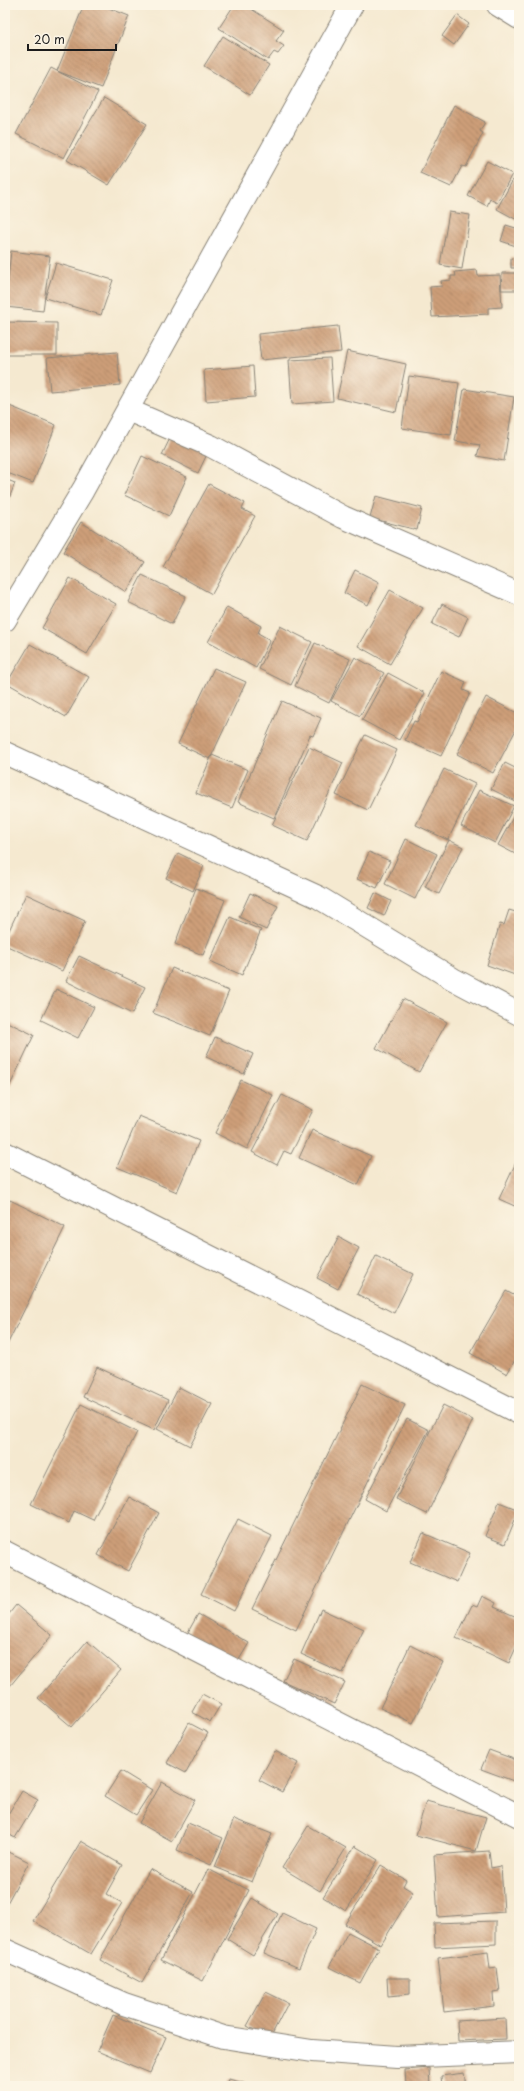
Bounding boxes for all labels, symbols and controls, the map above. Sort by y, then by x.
scale bar [28,26,116,52]
text: 20 m [34,30,65,48]

